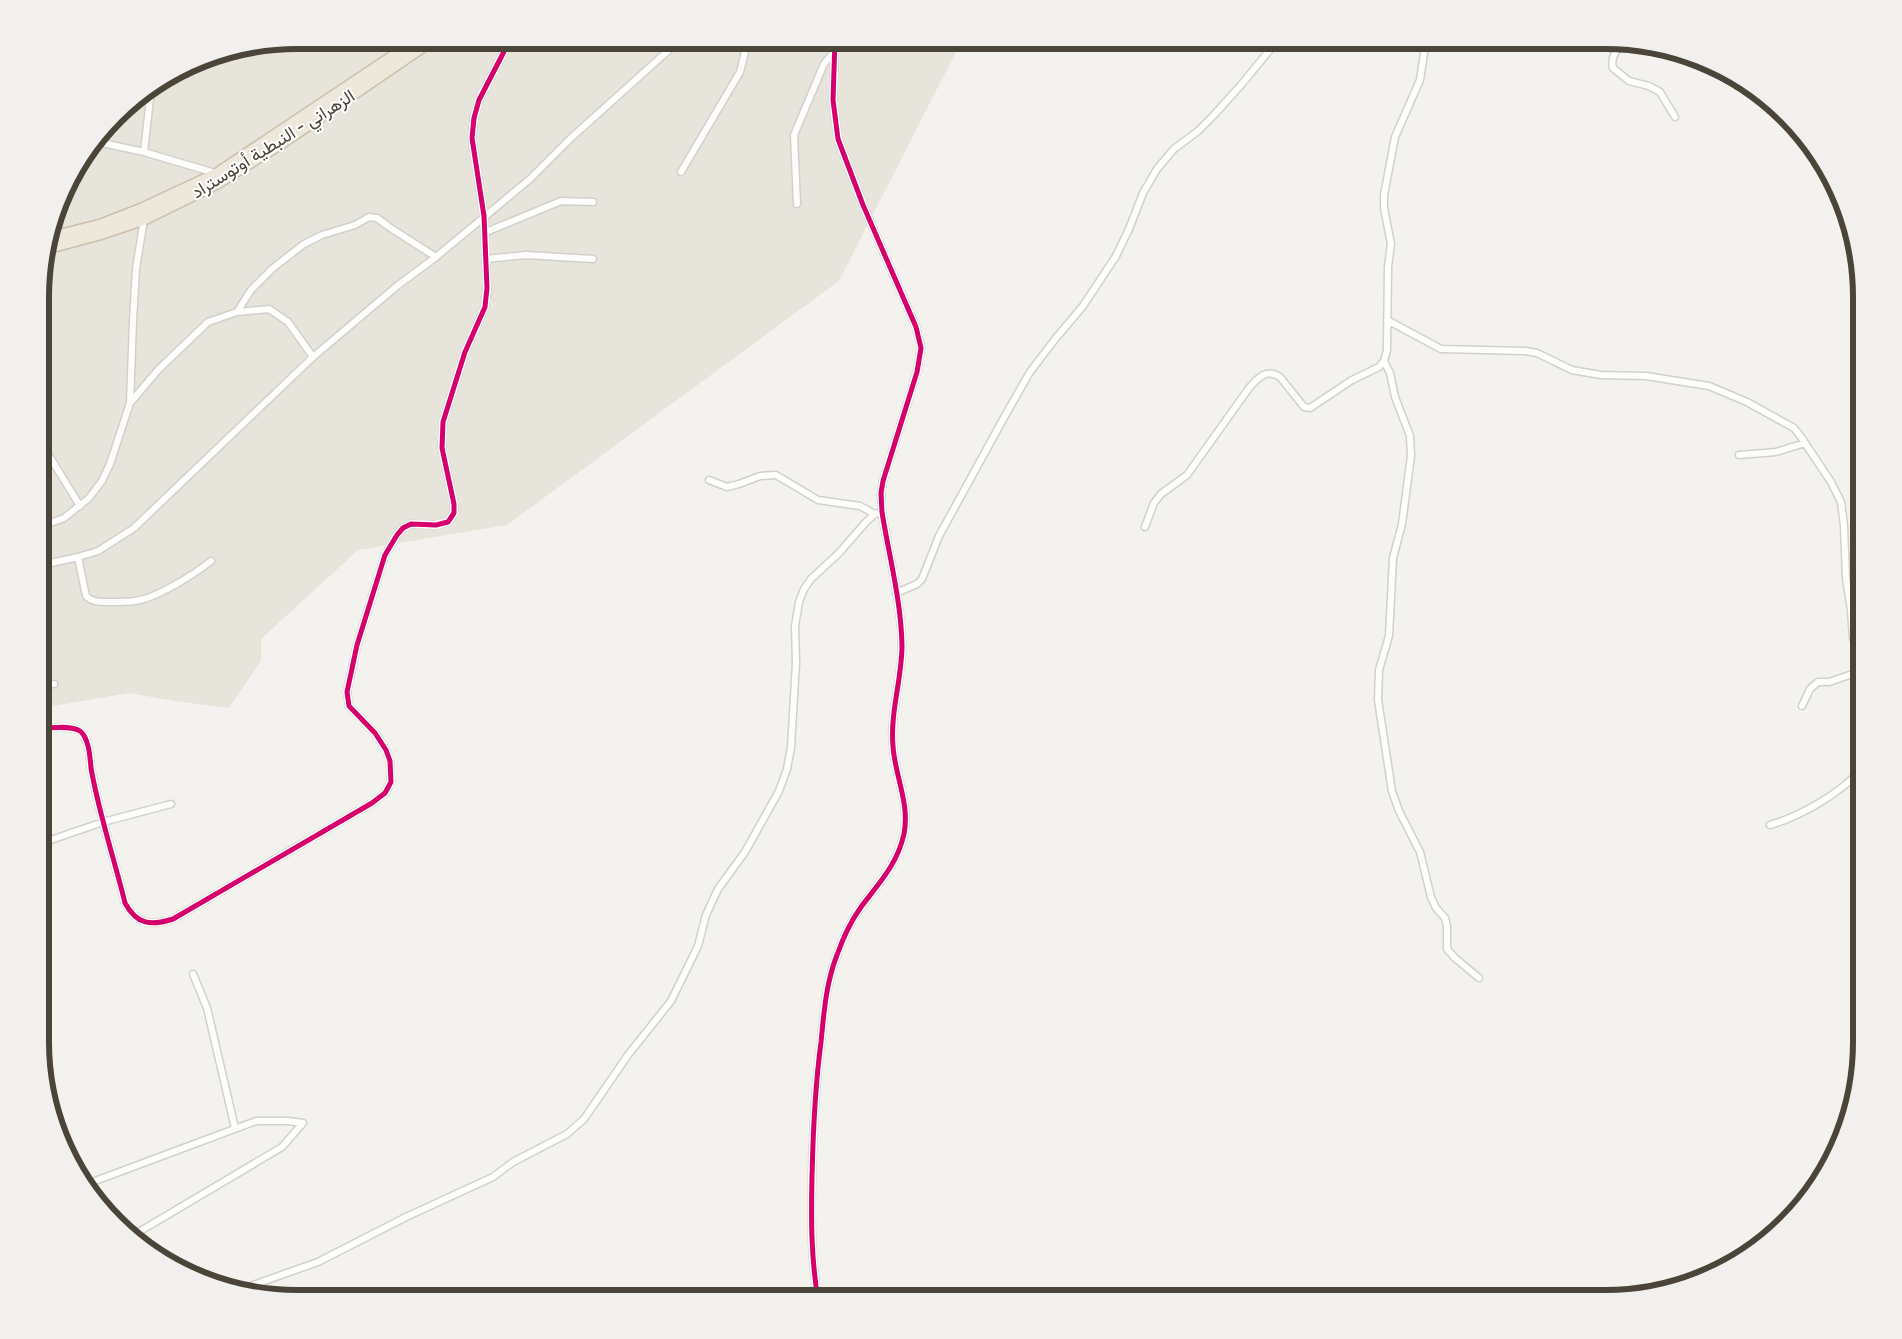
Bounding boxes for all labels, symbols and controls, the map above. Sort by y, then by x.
street label: الزهراني - النبطية أوتوستراد [187,85,361,207]

